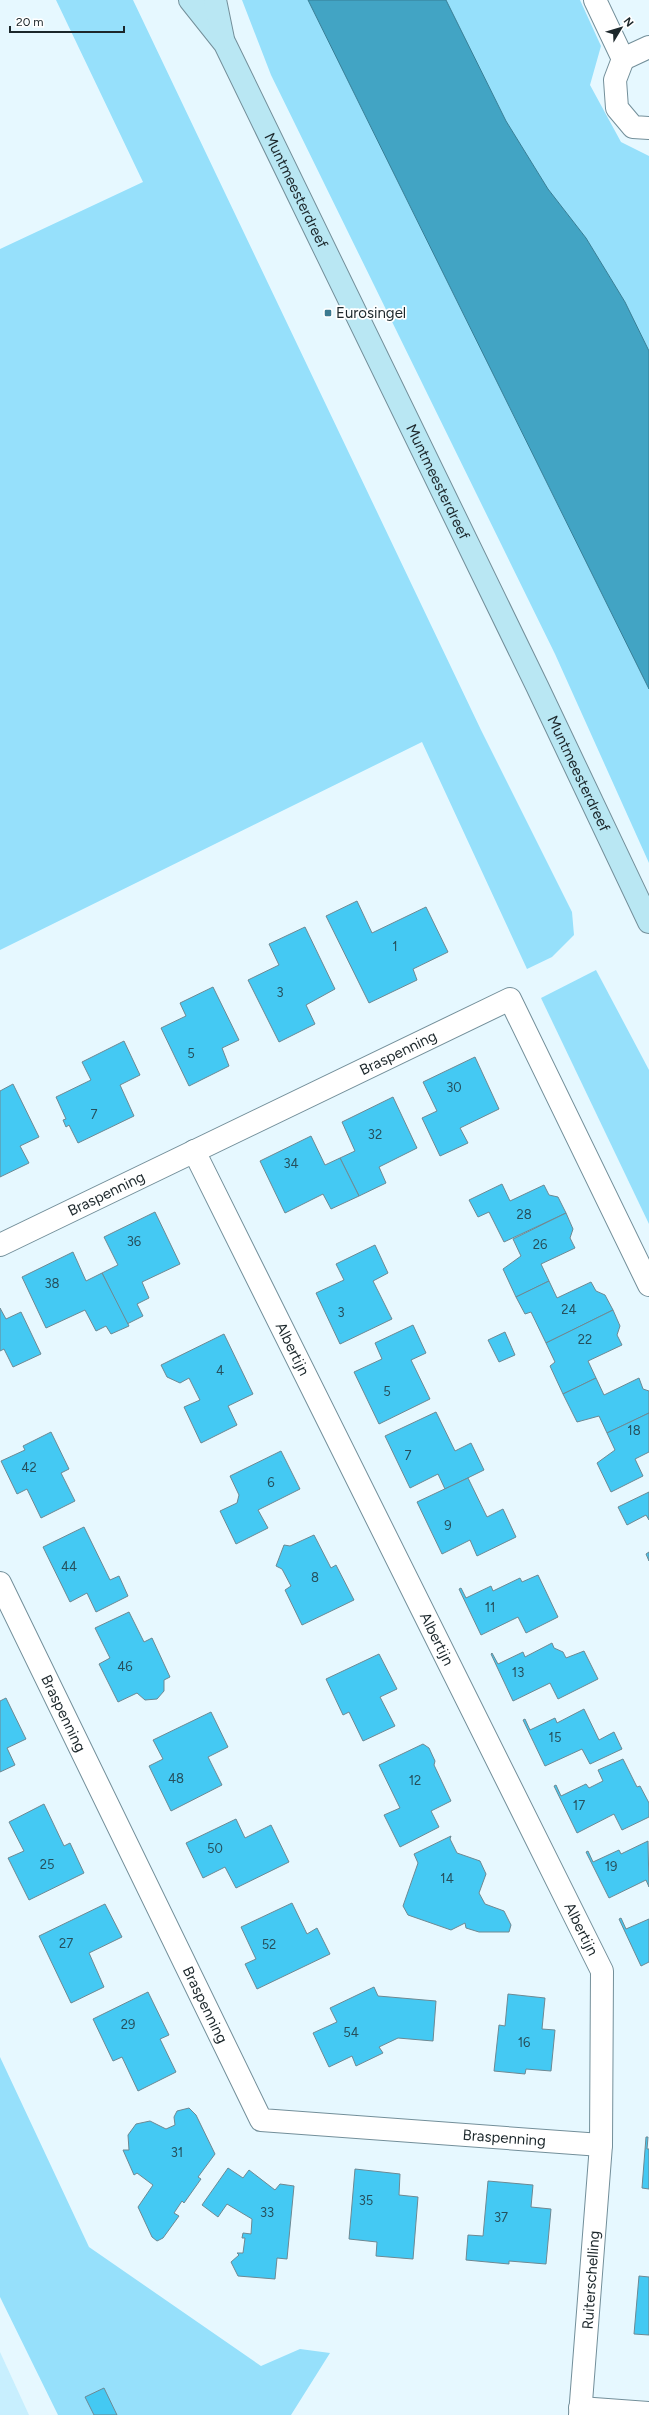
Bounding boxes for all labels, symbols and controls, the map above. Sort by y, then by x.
scale bar [10,8,124,34]
north arrow [601,8,641,48]
text: 20 m [16,15,44,29]
text: N [621,15,636,30]
street label: Muntmeesterdreef [261,130,332,251]
place label: Eurosingel [336,304,406,322]
marker: Eurosingel [323,308,333,318]
street label: Muntmeesterdreef [402,421,474,543]
street label: Muntmeesterdreef [543,713,614,835]
house number: 1 [392,939,398,954]
house number: 3 [276,985,284,1000]
street label: Braspenning [357,1027,440,1079]
house number: 5 [187,1046,195,1061]
house number: 30 [446,1080,462,1095]
house number: 7 [91,1107,98,1122]
house number: 32 [368,1127,382,1142]
house number: 34 [283,1156,299,1171]
street label: Braspenning [65,1168,148,1220]
house number: 28 [516,1207,532,1222]
house number: 36 [127,1234,141,1249]
house number: 26 [533,1237,547,1252]
house number: 38 [44,1276,60,1291]
house number: 24 [561,1302,577,1317]
house number: 3 [337,1305,345,1320]
street label: Albertijn [272,1319,313,1378]
house number: 22 [578,1332,592,1347]
house number: 4 [216,1363,224,1378]
house number: 5 [383,1384,391,1399]
house number: 18 [627,1423,641,1438]
house number: 7 [405,1448,412,1463]
house number: 42 [21,1460,37,1475]
house number: 6 [267,1475,275,1490]
house number: 9 [444,1518,452,1533]
house number: 44 [61,1559,77,1574]
house number: 8 [311,1570,319,1585]
house number: 11 [485,1600,495,1615]
street label: Albertijn [416,1609,458,1669]
house number: 46 [117,1659,133,1674]
house number: 13 [512,1665,524,1680]
street label: Braspenning [37,1672,90,1755]
house number: 15 [549,1730,561,1745]
house number: 48 [168,1771,184,1786]
house number: 12 [409,1773,421,1788]
house number: 17 [573,1798,585,1813]
house number: 50 [207,1841,223,1856]
house number: 25 [40,1857,54,1872]
house number: 19 [605,1859,617,1874]
house number: 14 [440,1871,454,1886]
street label: Albertijn [560,1899,602,1959]
house number: 27 [59,1936,73,1951]
house number: 52 [262,1937,276,1952]
street label: Braspenning [179,1963,231,2046]
house number: 29 [121,2017,135,2032]
house number: 54 [343,2025,359,2040]
house number: 16 [518,2035,530,2050]
street label: Braspenning [462,2126,547,2150]
house number: 31 [171,2145,183,2160]
house number: 35 [359,2193,373,2208]
house number: 33 [260,2205,274,2220]
house number: 37 [494,2210,508,2225]
street label: Ruiterschelling [579,2230,603,2330]

